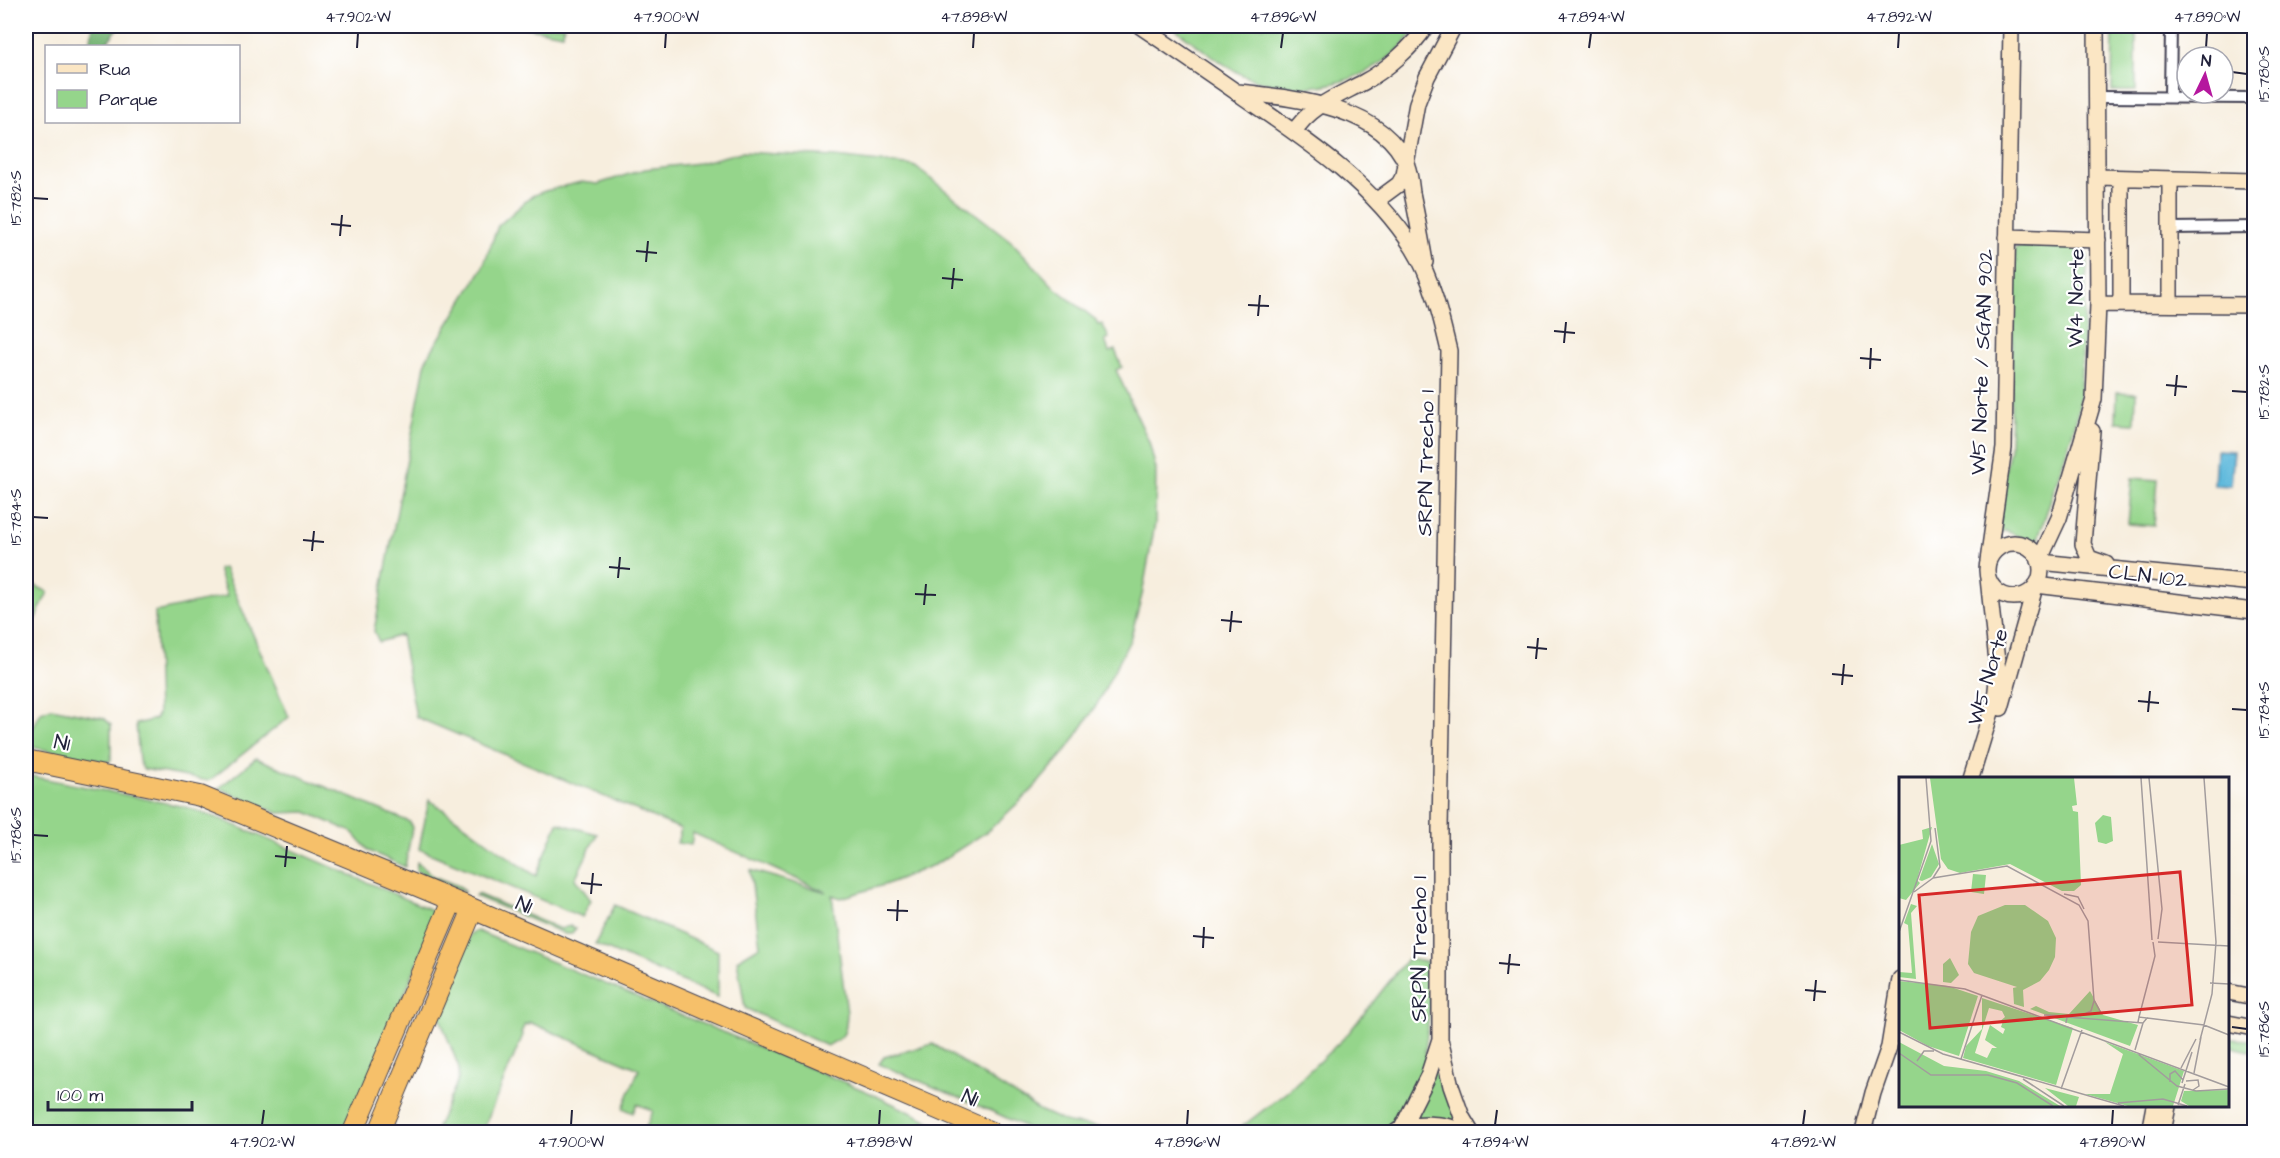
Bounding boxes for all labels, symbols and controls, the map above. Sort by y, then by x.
text: 47.902°W [325,7,391,28]
text: 47.900°W [633,7,699,28]
text: 47.898°W [941,7,1007,28]
text: 47.896°W [1250,7,1316,28]
text: 47.894°W [1557,7,1625,28]
text: 47.892°W [1866,7,1932,28]
text: 47.890°W [2174,7,2240,28]
legend [45,45,240,123]
north arrow [2175,45,2235,105]
text: 15.780°S [2254,46,2275,102]
text: N [2200,50,2212,72]
text: Rua [99,57,130,82]
text: Parque [99,87,158,112]
text: 15.782°S [6,170,27,226]
street label: W4 Norte [2061,248,2091,348]
street label: W5 Norte / SGAN 902 [1964,249,2000,475]
text: 15.782°S [2254,364,2275,420]
street label: SRPN Trecho 1 [1410,389,1442,536]
text: 15.784°S [6,488,27,545]
street label: CLN 102 [2107,557,2189,595]
street label: W5 Norte [1960,625,2016,729]
text: 15.784°S [2254,681,2275,738]
street label: N1 [51,727,73,759]
inset map [1899,777,2229,1107]
text: 15.786°S [6,807,27,863]
street label: SRPN Trecho 1 [1405,876,1434,1022]
street label: N1 [511,889,537,922]
text: 15.786°S [2254,1001,2275,1057]
scale bar [48,1074,192,1112]
street label: N1 [957,1082,983,1115]
text: 100 m [57,1083,103,1108]
text: 47.902°W [229,1132,295,1153]
text: 47.900°W [538,1132,604,1153]
text: 47.898°W [846,1132,912,1153]
text: 47.896°W [1154,1132,1220,1153]
text: 47.894°W [1461,1132,1529,1153]
text: 47.892°W [1770,1132,1836,1153]
text: 47.890°W [2079,1132,2145,1153]

